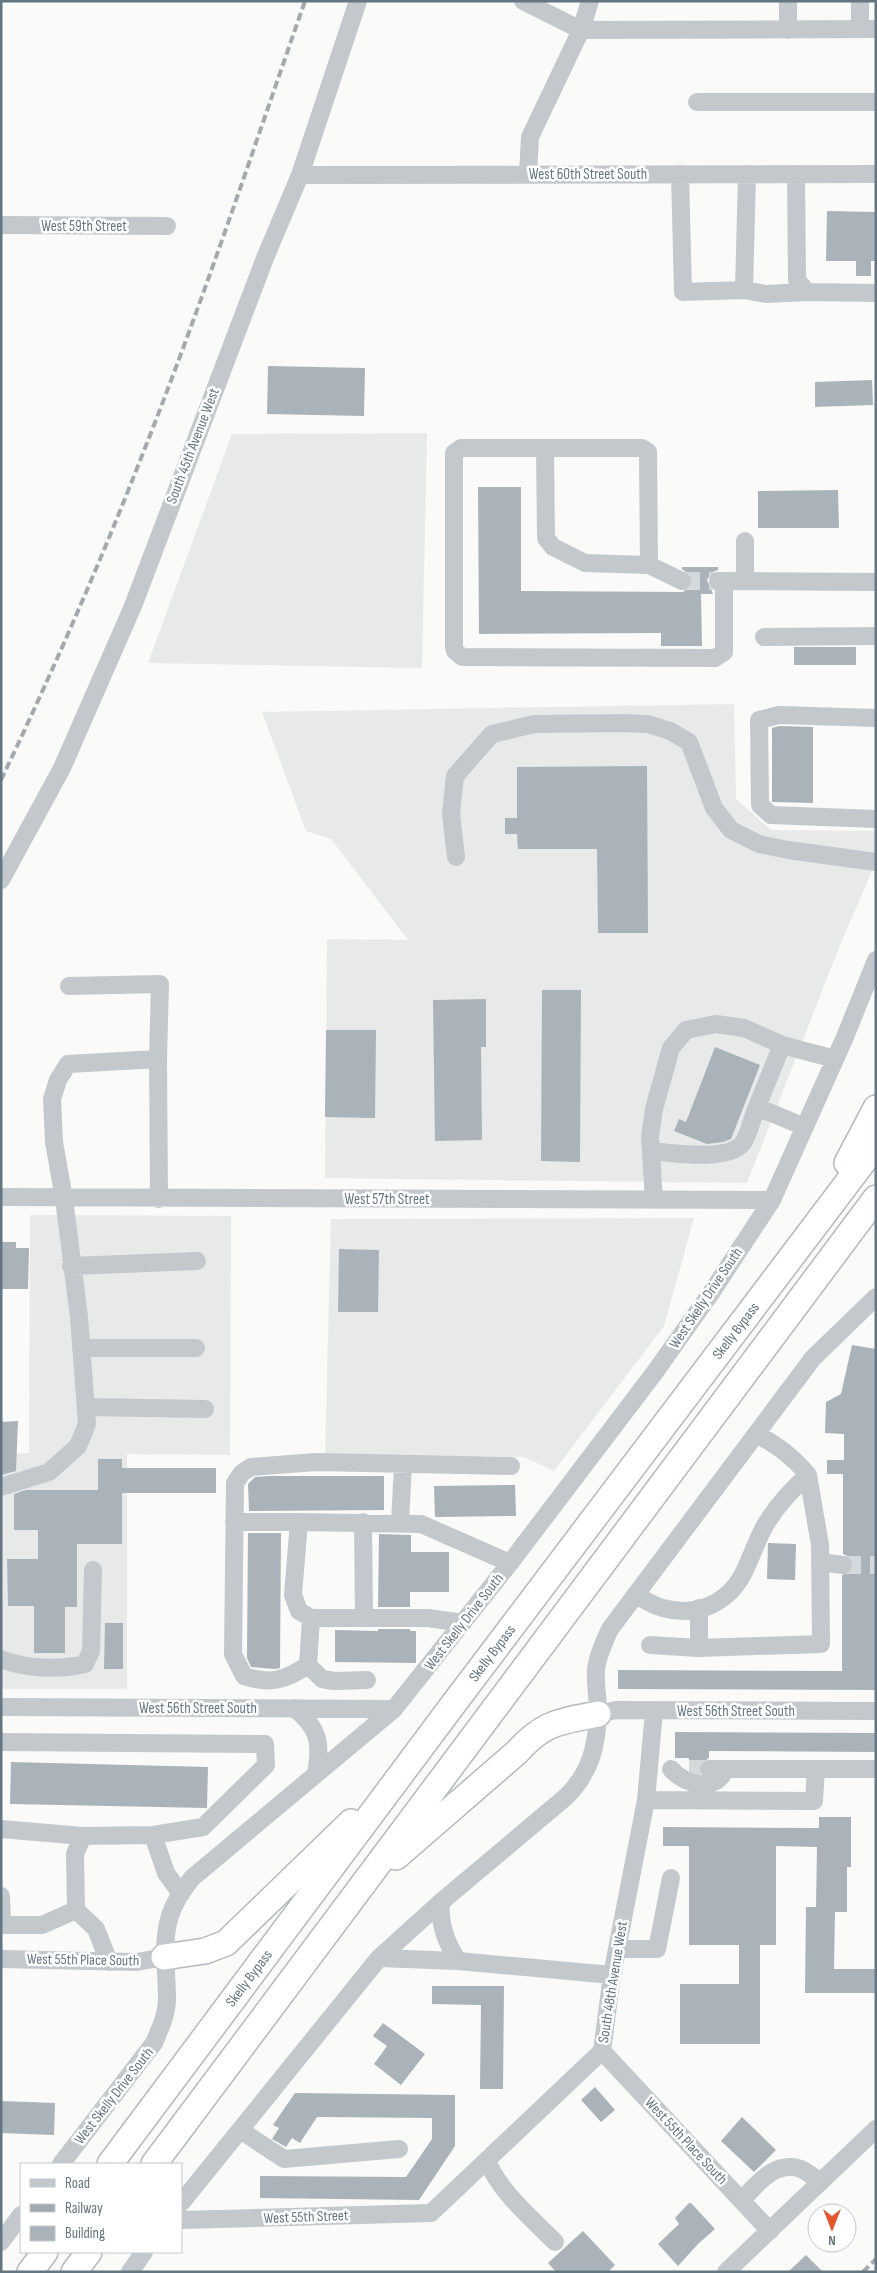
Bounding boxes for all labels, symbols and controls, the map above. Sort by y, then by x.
street label: West 60th Street South [529,165,647,184]
street label: West 59th Street [41,217,127,236]
street label: South 45th Avenue West [162,385,224,507]
street label: West 57th Street [344,1190,430,1209]
street label: West Skelly Drive South [665,1244,747,1352]
street label: Skelly Bypass [708,1298,763,1363]
street label: West Skelly Drive South [420,1570,508,1674]
street label: Skelly Bypass [464,1621,520,1685]
street label: West 56th Street South [139,1699,257,1718]
street label: West 56th Street South [677,1702,795,1721]
street label: South 48th Avenue West [594,1919,632,2044]
street label: Skelly Bypass [221,1946,276,2011]
street label: West 55th Place South [27,1950,139,1970]
street label: West Skelly Drive South [70,2044,158,2148]
street label: West 55th Place South [641,2093,731,2189]
legend [20,2163,182,2253]
text: Road [65,2174,90,2193]
text: Railway [65,2199,103,2218]
north arrow [807,2203,857,2253]
street label: West 55th Street [263,2206,349,2228]
text: Building [65,2224,105,2243]
text: N [828,2232,836,2249]

